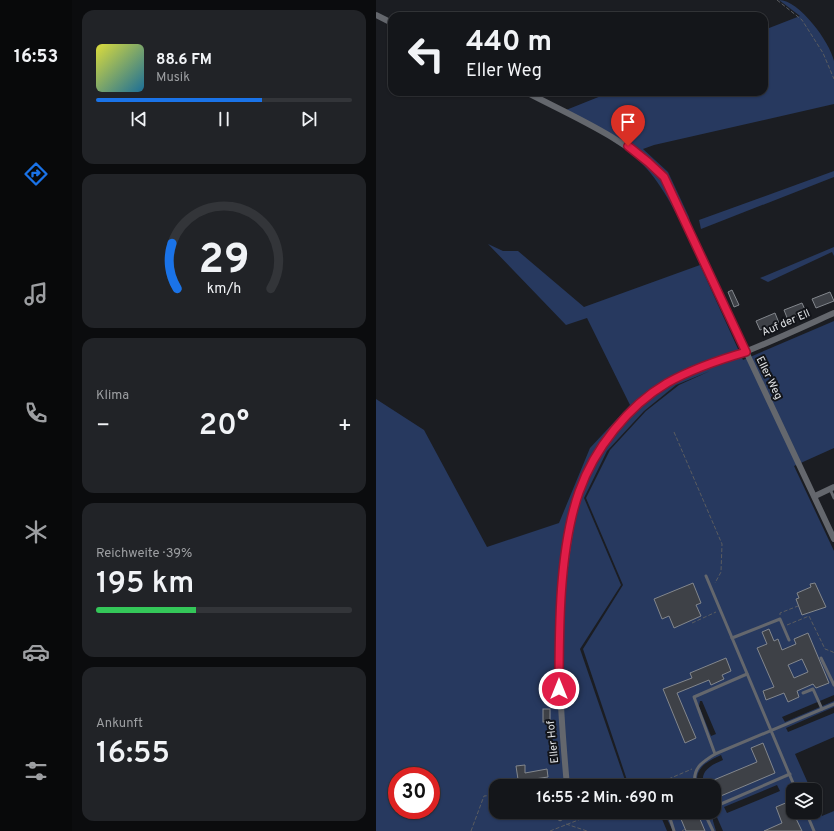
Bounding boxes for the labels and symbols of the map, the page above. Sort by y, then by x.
pin [611,105,645,146]
street label: Auf der Ell [760,307,812,339]
street label: Eller Weg [753,354,785,402]
position arrow [538,668,580,710]
street label: Eller Hof [544,720,562,764]
speed limit sign: 30 [388,767,440,819]

